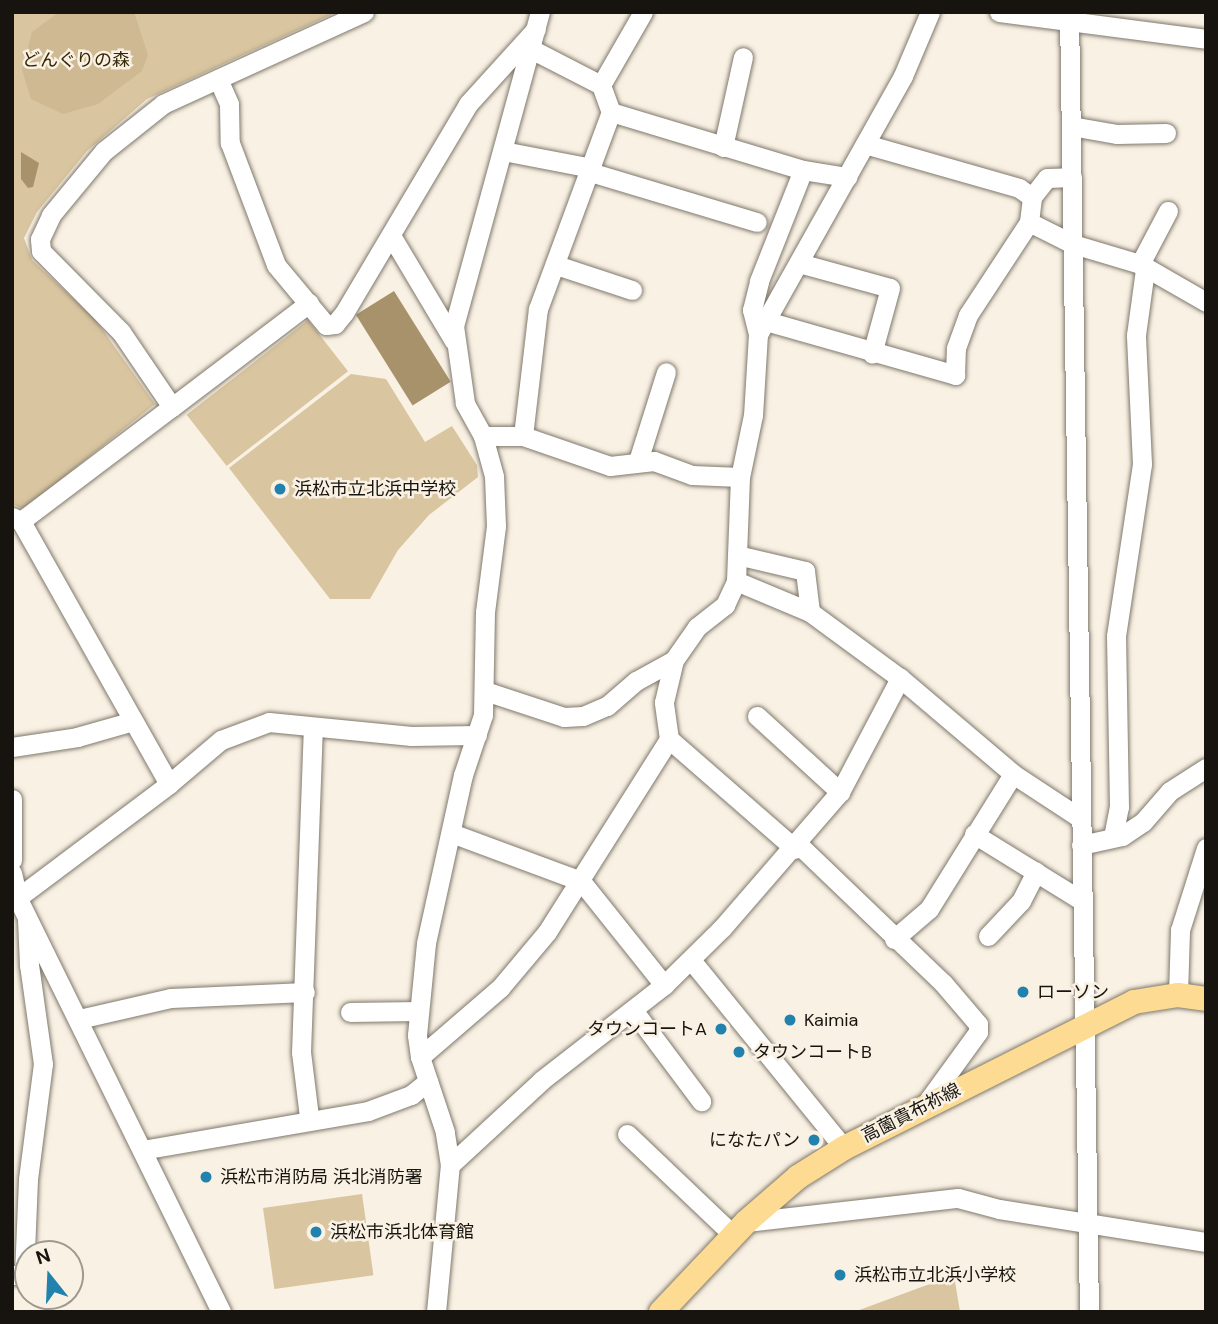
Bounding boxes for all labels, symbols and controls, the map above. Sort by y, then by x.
park label: どんぐりの森 [22,49,130,71]
place label: 浜松市立北浜中学校 [294,478,456,500]
marker: 浜松市立北浜中学校 [272,481,288,497]
place label: ローソン [1037,981,1109,1003]
marker: ローソン [1015,984,1031,1000]
place label: Kaimia [804,1009,858,1031]
marker: Kaimia [782,1012,798,1028]
place label: タウンコートA [587,1018,707,1040]
marker: タウンコートA [713,1021,729,1037]
place label: タウンコートB [753,1041,872,1063]
marker: タウンコートB [731,1044,747,1060]
street label: 高薗貴布祢線 [858,1079,964,1147]
place label: になたパン [710,1129,800,1151]
marker: になたパン [806,1132,822,1148]
place label: 浜松市消防局 浜北消防署 [220,1166,423,1188]
marker: 浜松市消防局 浜北消防署 [198,1169,214,1185]
place label: 浜松市浜北体育館 [330,1221,474,1243]
marker: 浜松市浜北体育館 [308,1224,324,1240]
north arrow [14,1240,84,1310]
text: N [33,1242,53,1270]
place label: 浜松市立北浜小学校 [854,1264,1016,1286]
marker: 浜松市立北浜小学校 [832,1267,848,1283]

